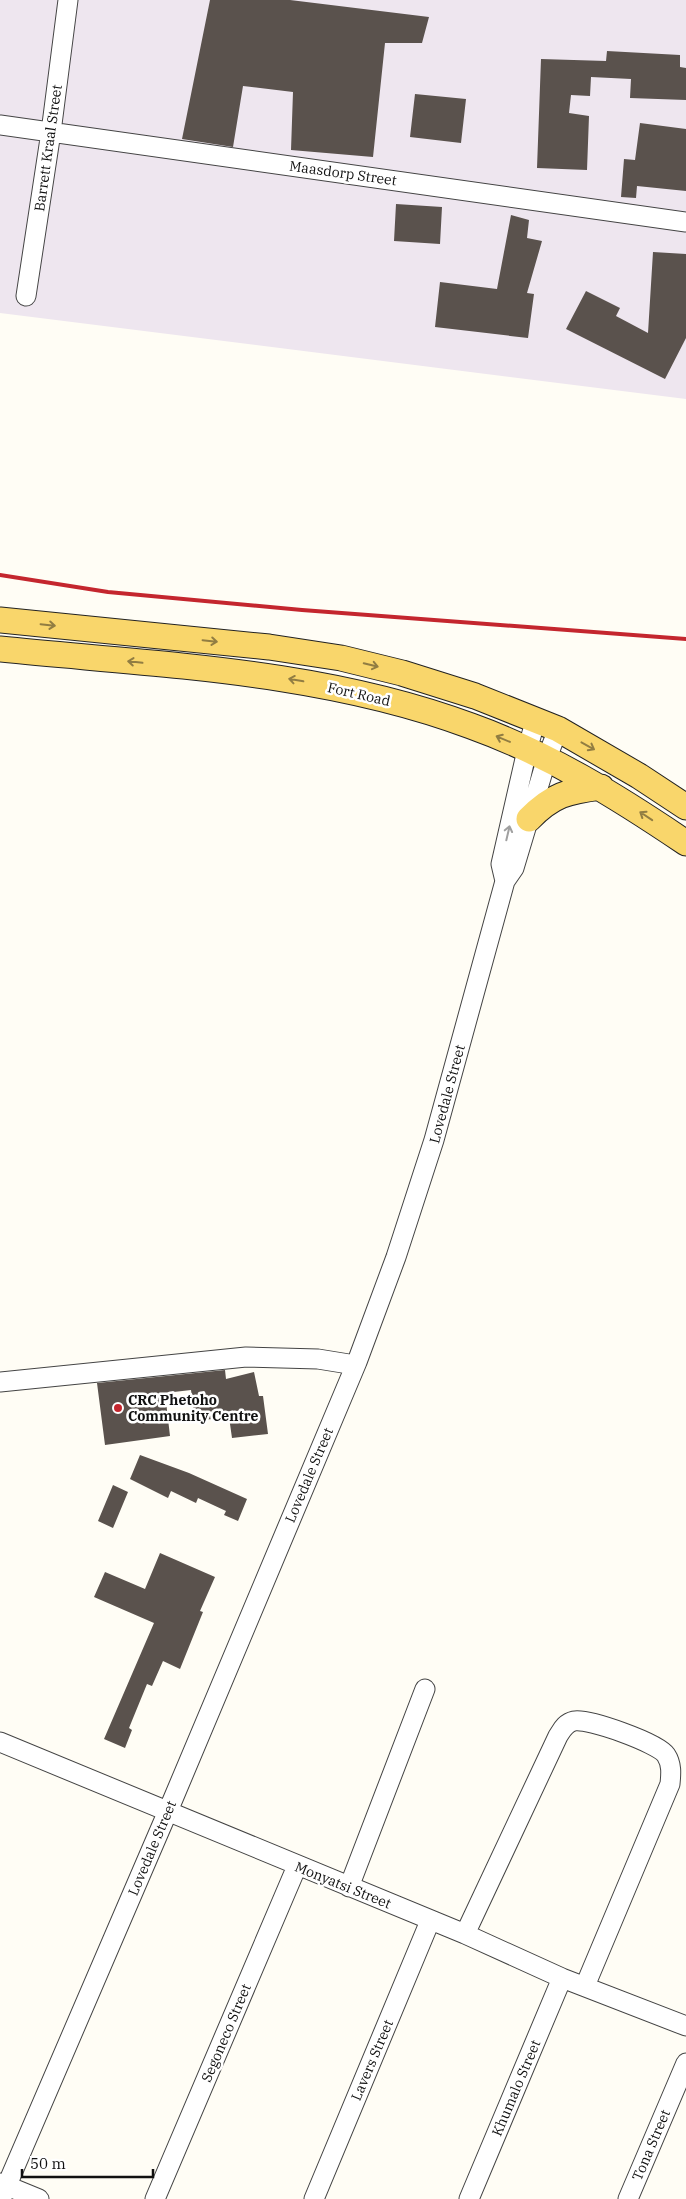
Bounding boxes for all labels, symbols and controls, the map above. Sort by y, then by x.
street label: Barrett Kraal Street [30,83,66,213]
street label: Maasdorp Street [288,157,398,189]
one-way arrow [40,620,56,630]
one-way arrow [202,636,218,646]
one-way arrow [127,657,143,667]
one-way arrow [362,661,378,670]
one-way arrow [289,675,305,685]
street label: Fort Road [326,678,393,710]
one-way arrow [496,734,511,743]
one-way arrow [580,741,595,751]
one-way arrow [639,810,653,820]
one-way arrow [504,826,514,842]
street label: Lovedale Street [425,1043,469,1145]
place label: CRC Phetoho Community Centre [128,1391,259,1425]
marker: CRC Phetoho Community Centre [112,1402,124,1414]
street label: Lovedale Street [281,1425,337,1525]
street label: Lovedale Street [124,1798,180,1898]
street label: Monyatsi Street [292,1857,394,1913]
street label: Segoneco Street [197,1981,255,2085]
street label: Lavers Street [347,2017,397,2103]
street label: Khumalo Street [488,2037,544,2139]
street label: Tona Street [628,2107,674,2183]
scale bar [22,2146,154,2178]
text: 50 m [30,2154,66,2173]

